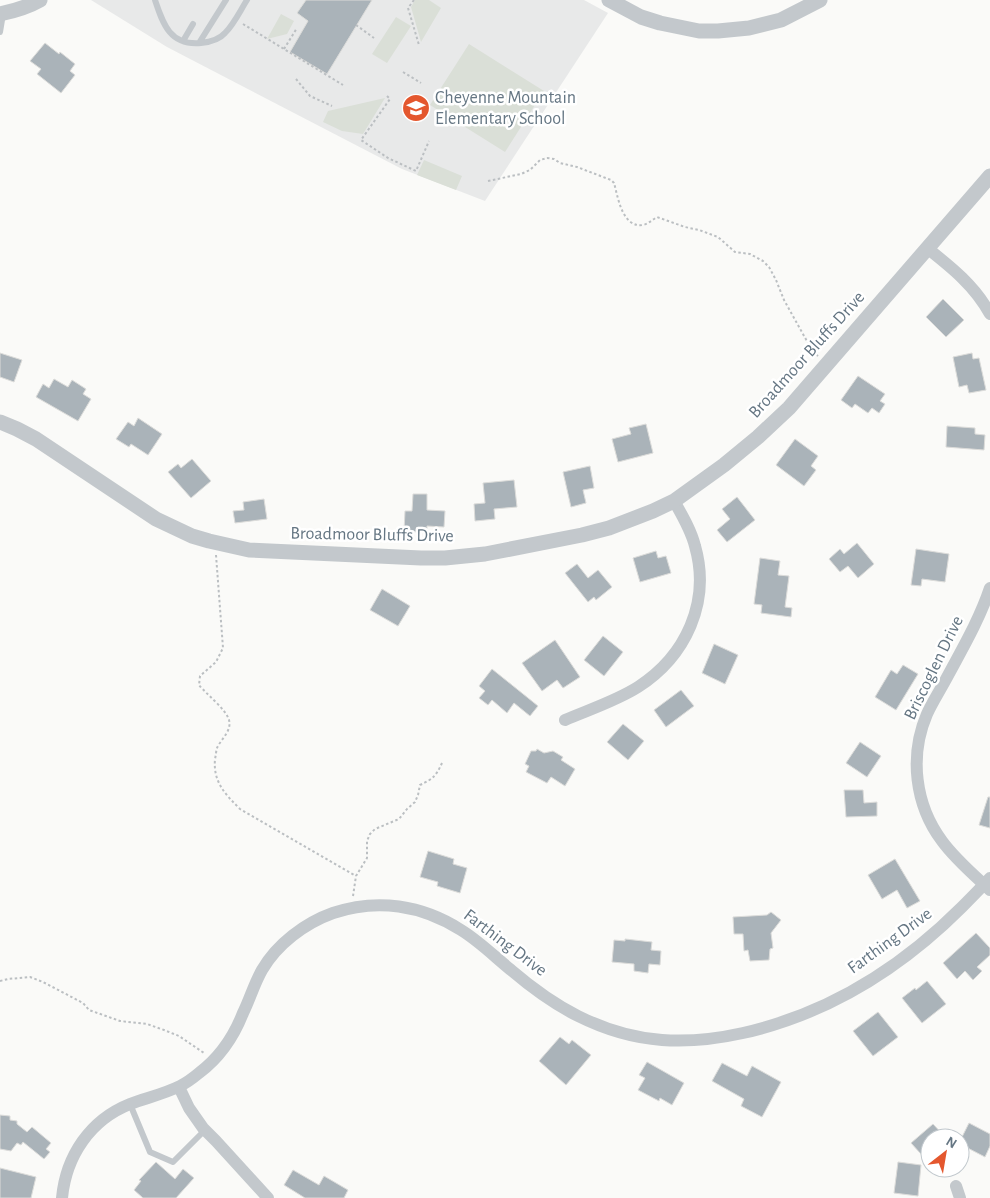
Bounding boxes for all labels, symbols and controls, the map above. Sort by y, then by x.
place label: Cheyenne Mountain Elementary School [435,89,576,128]
school or university icon: Cheyenne Mountain Elementary School [401,93,431,123]
street label: Broadmoor Bluffs Drive [746,288,868,422]
street label: Broadmoor Bluffs Drive [290,525,454,545]
street label: Briscoglen Drive [901,613,967,723]
street label: Farthing Drive [845,905,935,977]
street label: Farthing Drive [460,906,550,980]
north arrow [920,1128,970,1178]
text: N [943,1134,959,1151]

